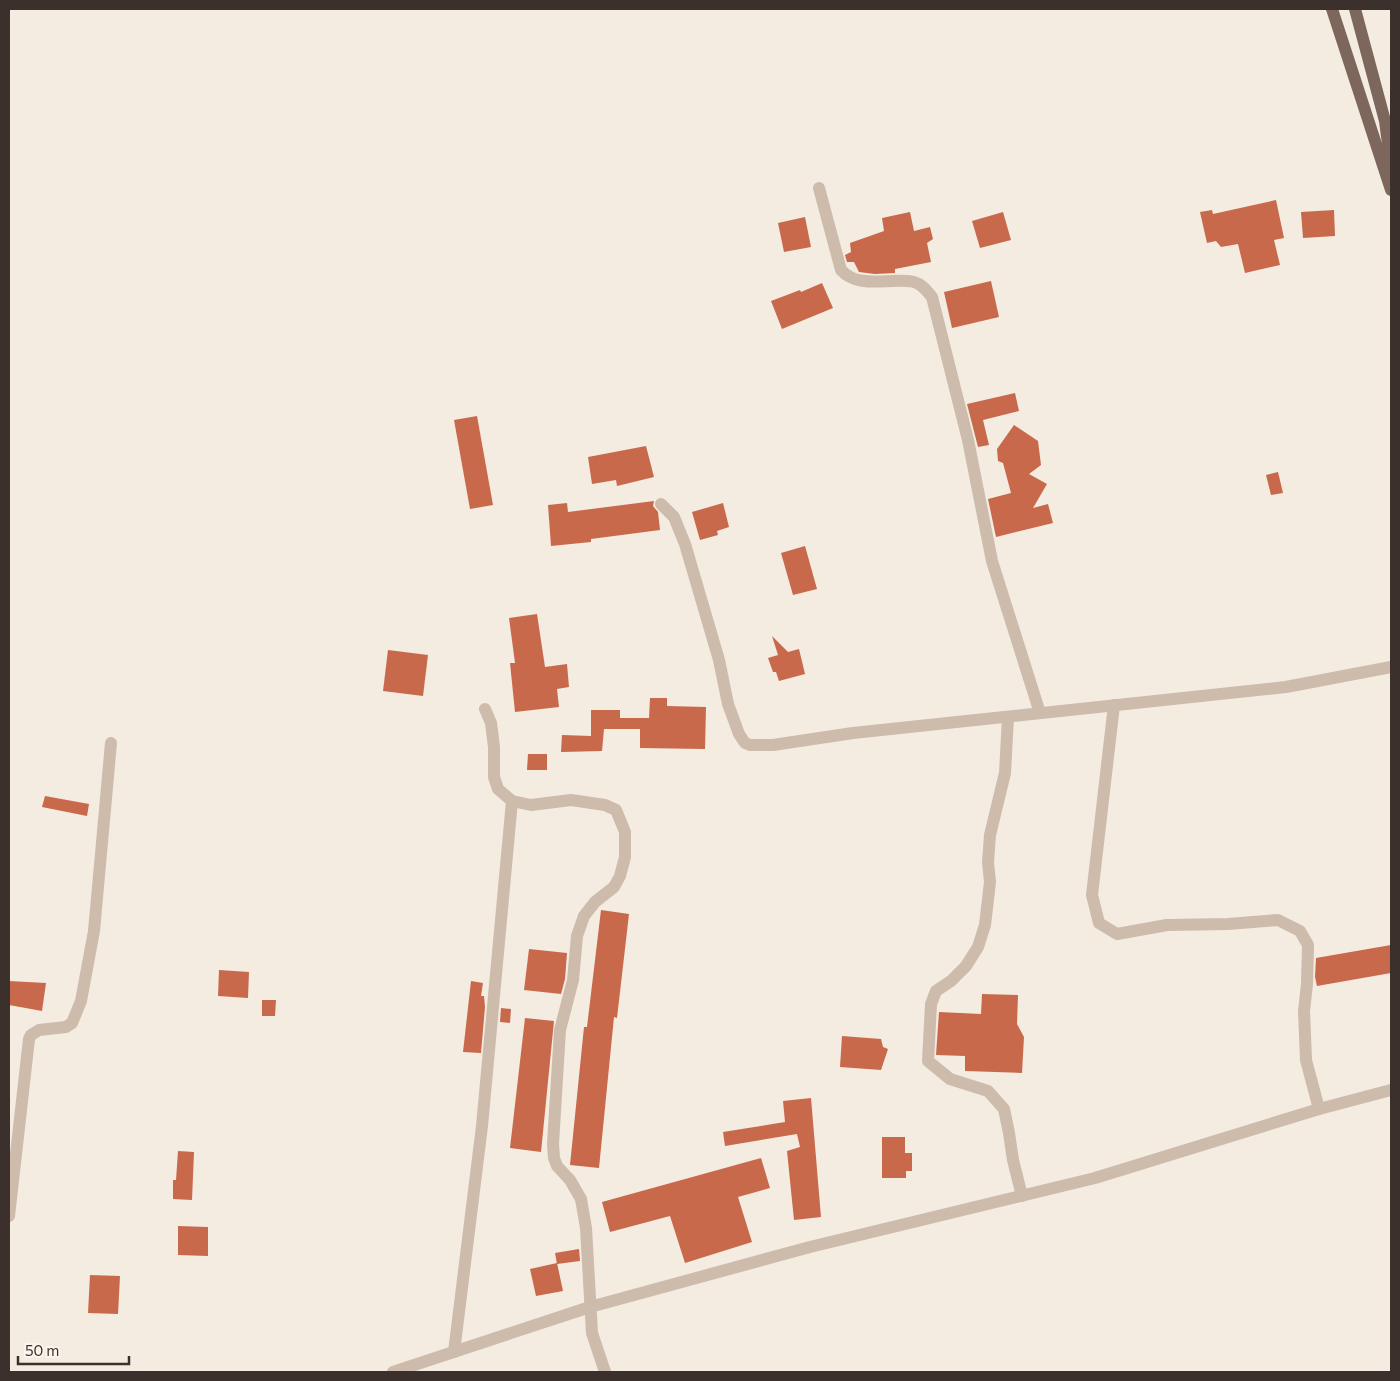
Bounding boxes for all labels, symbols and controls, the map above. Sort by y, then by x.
scale bar [18,1334,129,1366]
text: 50 m [25,1341,59,1359]

